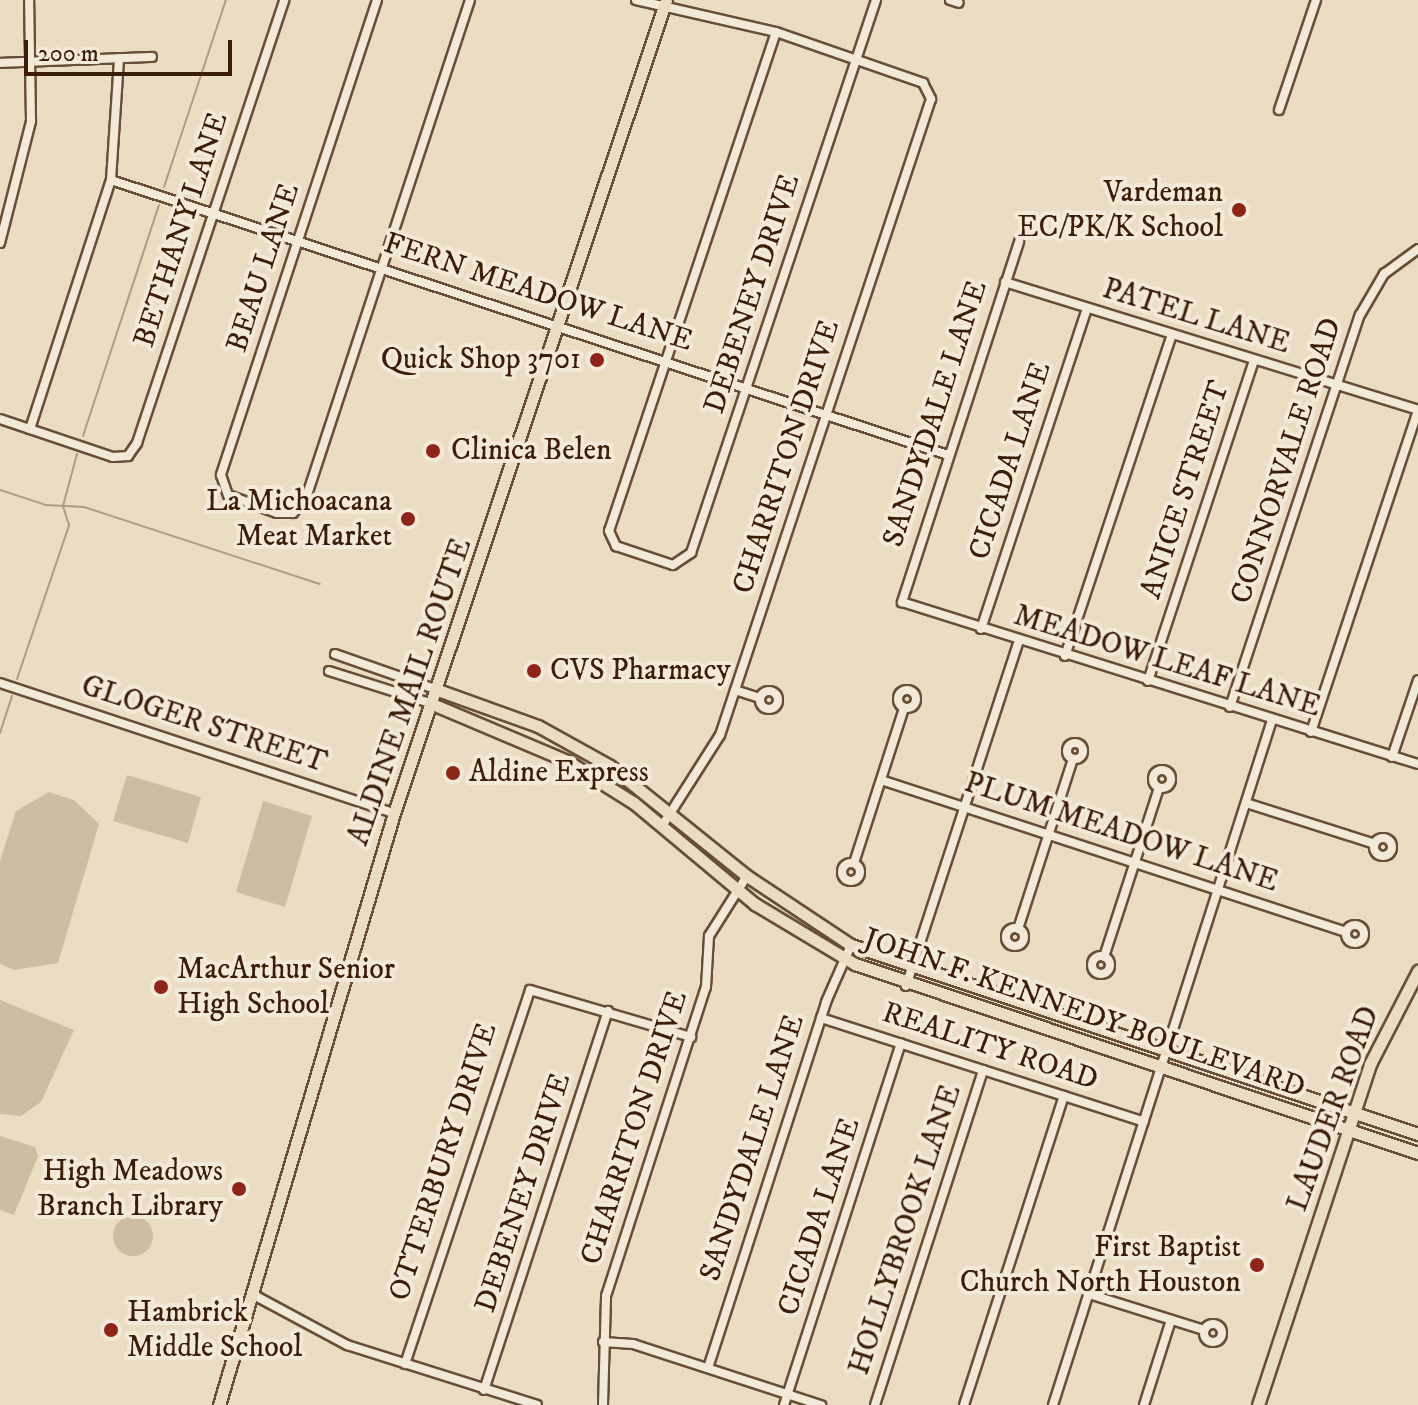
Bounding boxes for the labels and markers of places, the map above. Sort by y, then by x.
place label: Vardeman EC/PK/K School [1017,175,1223,246]
marker: Vardeman EC/PK/K School [1230,201,1248,219]
place label: Quick Shop 3701 [381,342,581,378]
marker: Quick Shop 3701 [588,351,606,369]
place label: Clinica Belen [451,433,612,469]
marker: Clinica Belen [422,440,444,462]
place label: La Michoacana Meat Market [206,484,392,554]
marker: La Michoacana Meat Market [399,510,417,528]
place label: CVS Pharmacy [550,653,731,689]
marker: CVS Pharmacy [525,662,543,680]
place label: Aldine Express [469,755,649,791]
marker: Aldine Express [444,764,462,782]
place label: MacArthur Senior High School [177,952,395,1022]
marker: MacArthur Senior High School [152,978,170,996]
place label: High Meadows Branch Library [37,1154,223,1224]
marker: High Meadows Branch Library [230,1180,248,1198]
place label: First Baptist Church North Houston [960,1230,1241,1300]
marker: First Baptist Church North Houston [1248,1256,1266,1274]
place label: Hambrick Middle School [127,1295,302,1366]
marker: Hambrick Middle School [102,1321,120,1339]

